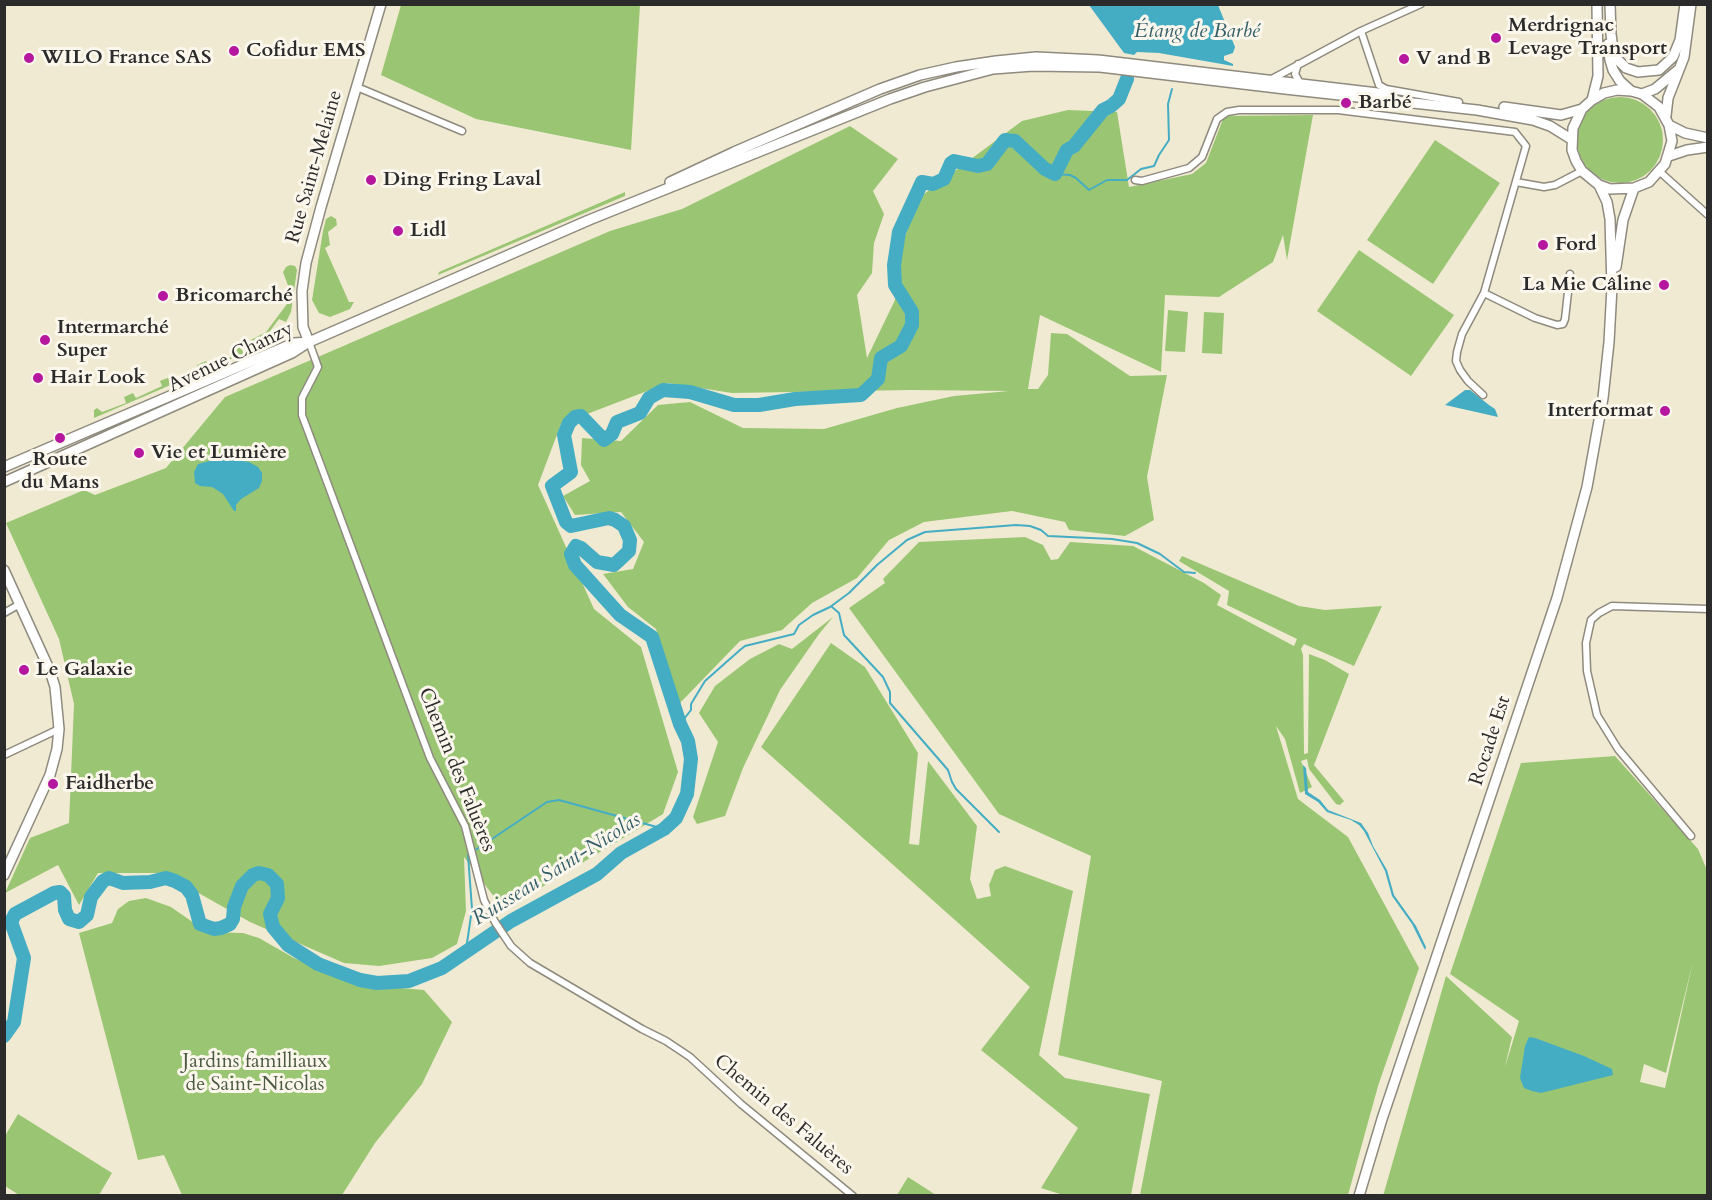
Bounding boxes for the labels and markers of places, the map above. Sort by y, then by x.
place label: Merdrignac Levage Transport [1508,14,1667,61]
marker: Merdrignac Levage Transport [1489,31,1503,45]
place label: Cofidur EMS [246,39,366,63]
marker: Cofidur EMS [227,44,241,58]
place label: WILO France SAS [41,46,212,70]
place label: V and B [1416,47,1491,71]
marker: WILO France SAS [22,51,36,65]
marker: V and B [1397,52,1411,66]
place label: Barbé [1358,91,1412,115]
marker: Barbé [1339,96,1353,110]
place label: Ding Fring Laval [383,168,541,192]
marker: Ding Fring Laval [364,173,378,187]
place label: Lidl [410,219,446,243]
marker: Lidl [391,224,405,238]
place label: Ford [1555,233,1597,257]
marker: Ford [1536,238,1550,252]
place label: La Mie Câline [1523,273,1652,297]
marker: La Mie Câline [1657,278,1671,292]
place label: Bricomarché [175,284,293,308]
marker: Bricomarché [156,289,170,303]
place label: Intermarché Super [57,316,169,363]
marker: Intermarché Super [38,333,52,347]
place label: Hair Look [50,366,146,390]
marker: Hair Look [31,371,45,385]
place label: Interformat [1547,399,1653,423]
marker: Interformat [1658,404,1672,418]
marker: Route du Mans [53,431,67,445]
place label: Vie et Lumière [151,441,287,465]
marker: Vie et Lumière [132,446,146,460]
place label: Route du Mans [21,448,99,495]
place label: Le Galaxie [36,658,133,682]
marker: Le Galaxie [17,663,31,677]
place label: Faidherbe [65,772,154,796]
marker: Faidherbe [46,777,60,791]

